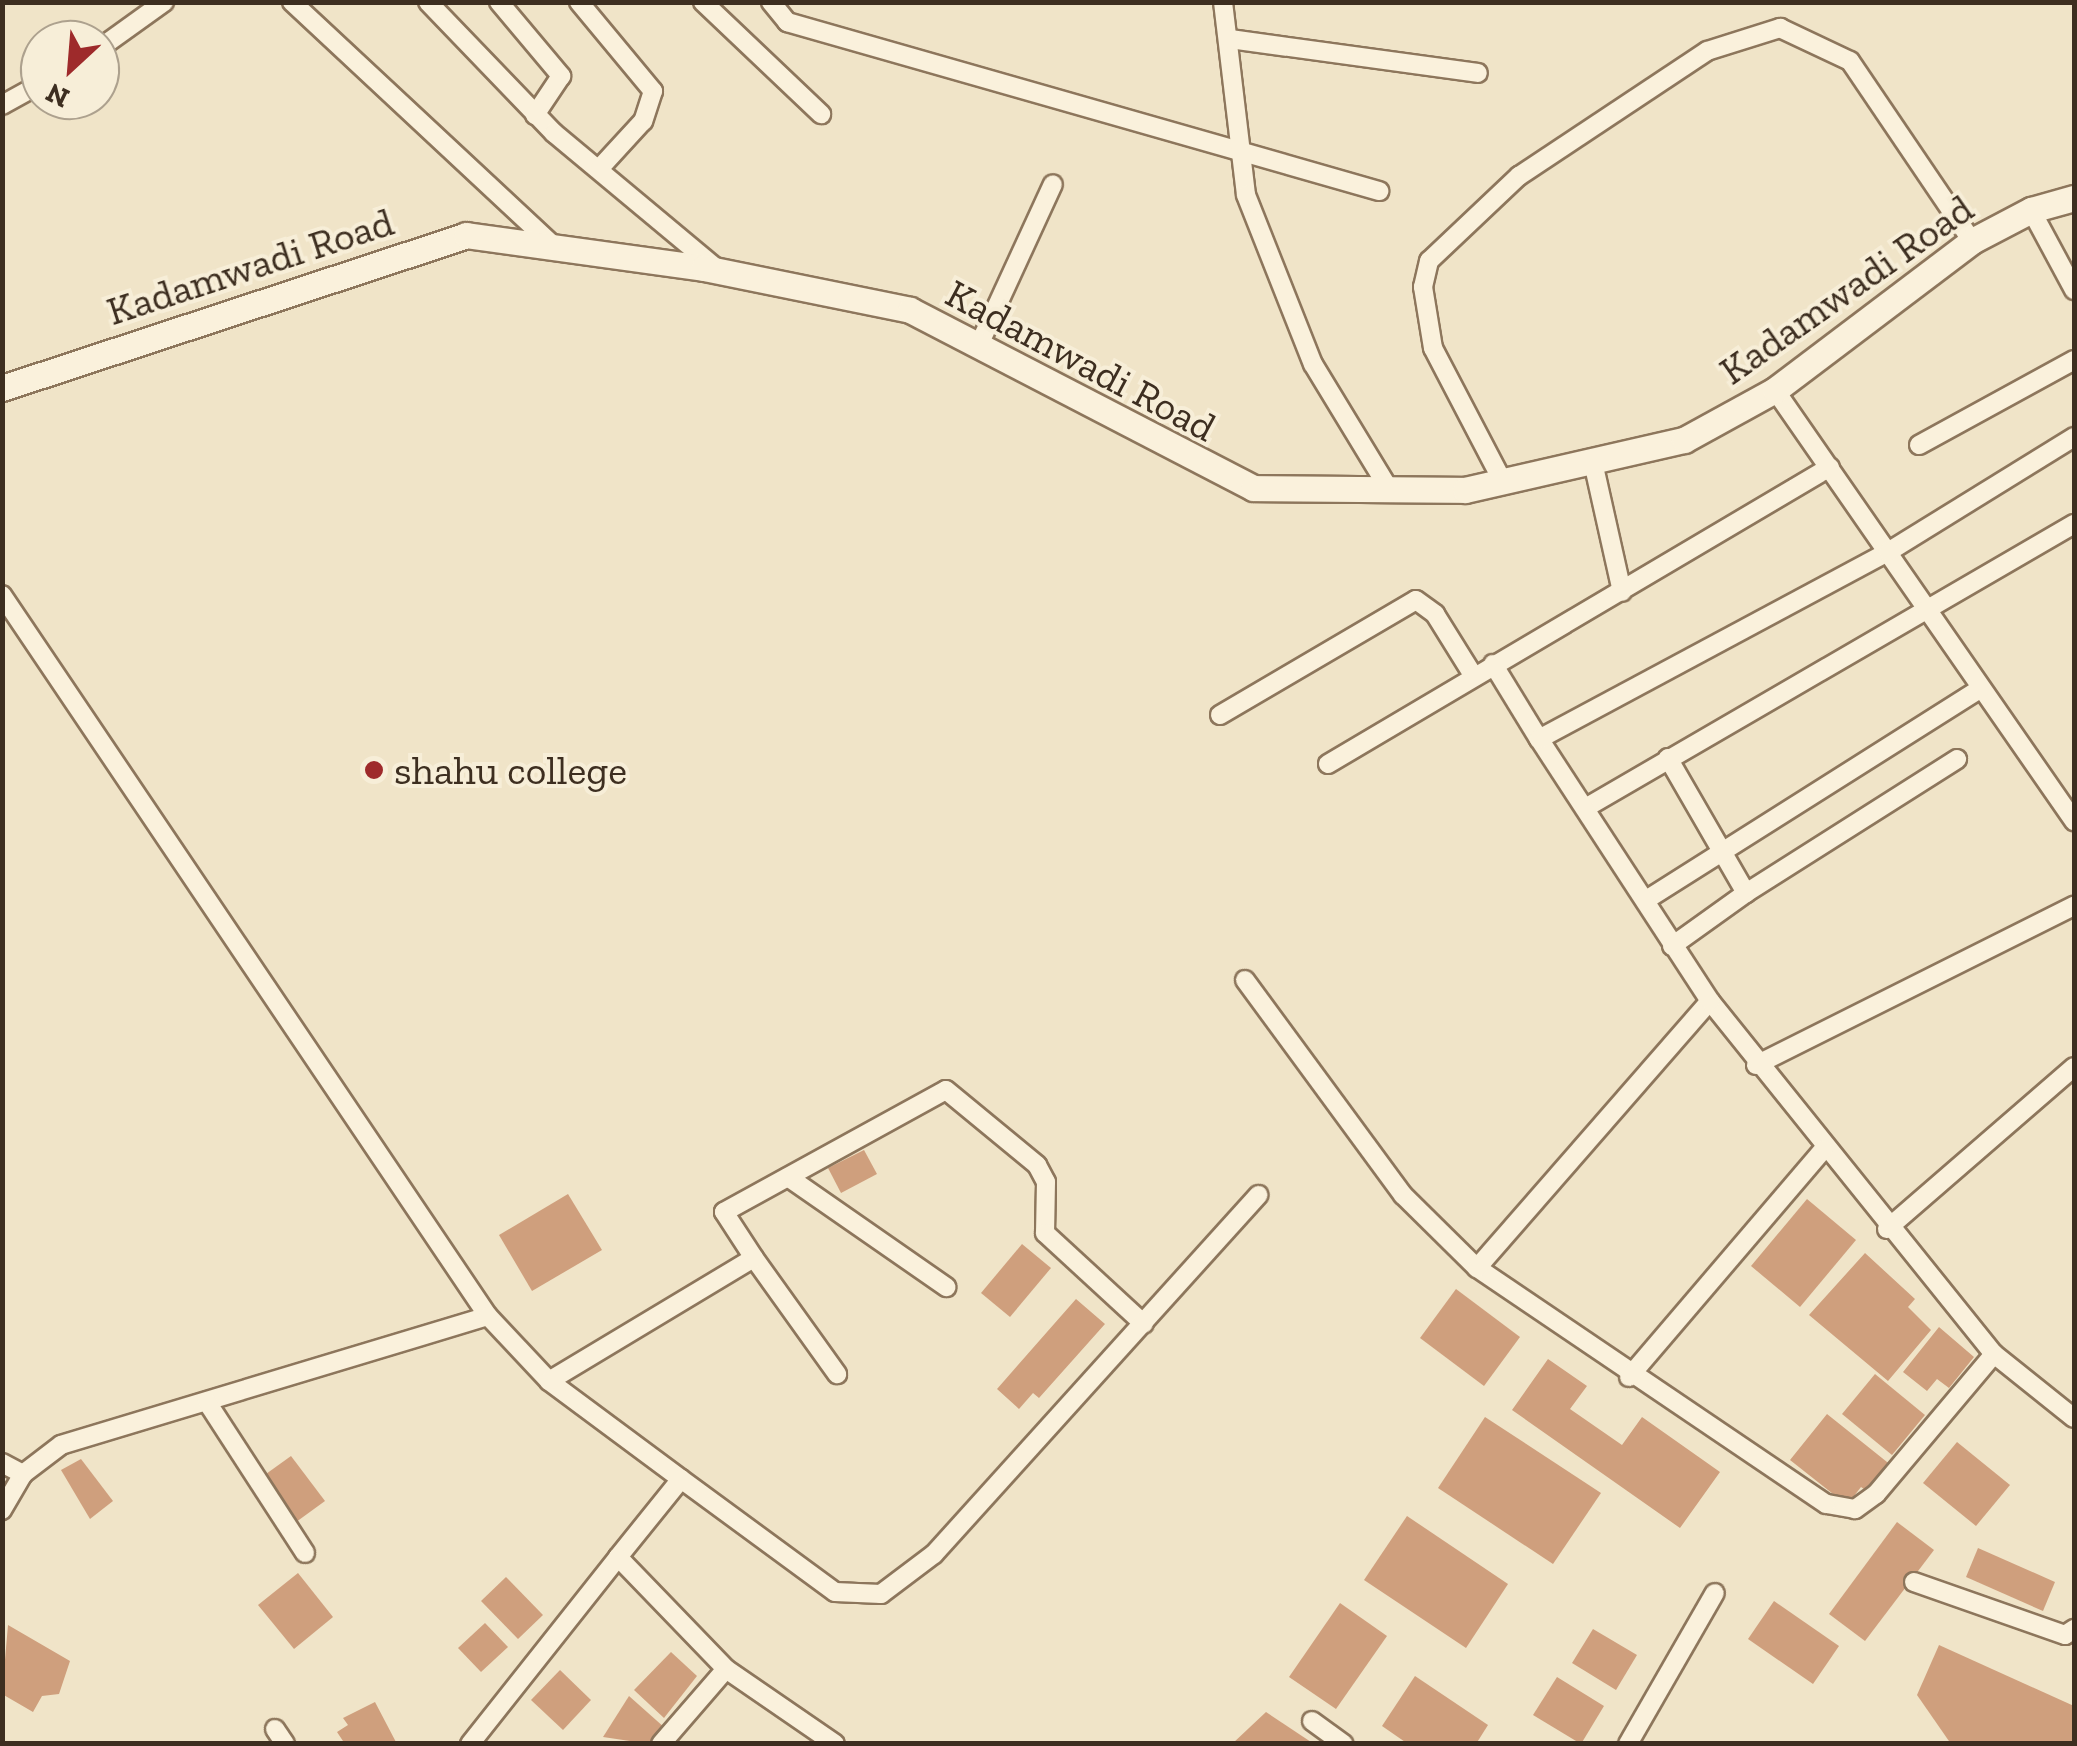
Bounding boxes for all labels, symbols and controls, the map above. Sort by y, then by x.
north arrow [20,20,120,120]
text: N [41,76,74,115]
street label: Kadamwadi Road [1710,184,1982,394]
street label: Kadamwadi Road [101,197,399,335]
street label: Kadamwadi Road [938,269,1224,451]
place label: shahu college [394,746,627,794]
marker: shahu college [363,759,385,781]

